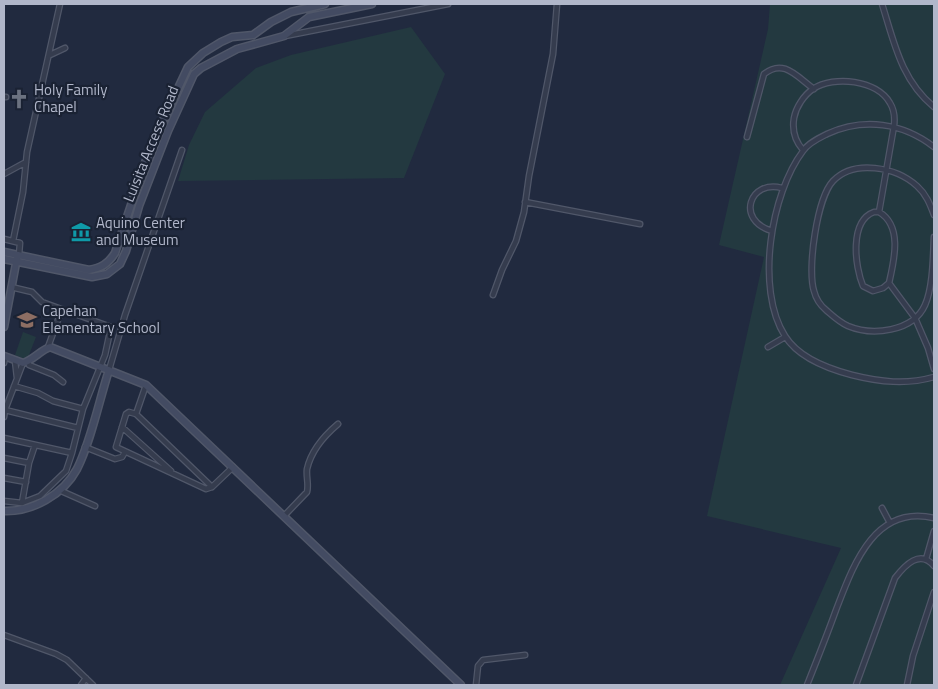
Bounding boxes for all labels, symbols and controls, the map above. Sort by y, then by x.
place label: Holy Family Chapel [34,78,107,118]
street label: Luisita Access Road [117,82,184,205]
church icon: Holy Family Chapel [8,88,30,110]
place label: Aquino Center and Museum [96,211,185,251]
museum icon: Aquino Center and Museum [70,221,92,243]
place label: Capehan Elementary School [42,299,160,339]
school or university icon: Capehan Elementary School [16,309,38,331]

